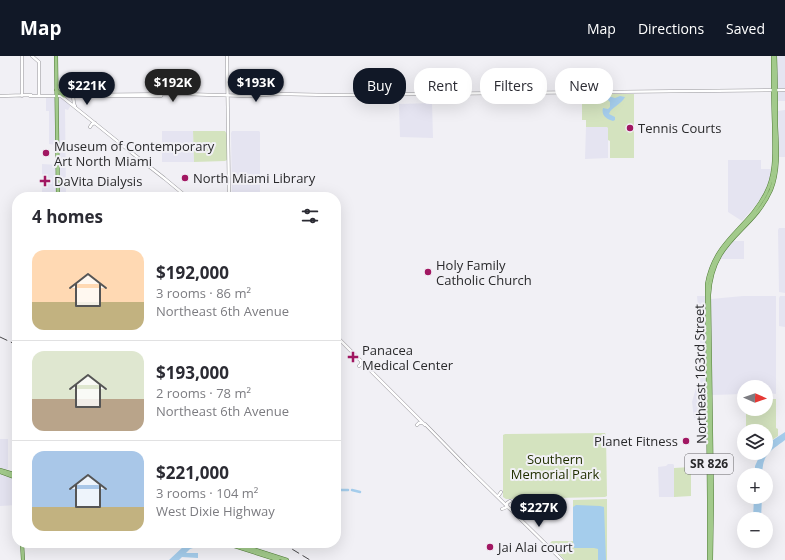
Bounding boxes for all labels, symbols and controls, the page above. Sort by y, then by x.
text: Map [20,15,61,41]
text: Map [587,19,616,38]
text: Directions [638,19,704,38]
text: Saved [726,19,765,38]
chip: Buy [353,68,406,104]
chip: Rent [414,68,472,104]
chip: Filters [480,68,547,104]
chip: New [555,68,613,104]
pin: $192K [145,69,201,103]
pin: $193K [228,69,284,103]
pin: $221K [59,72,115,106]
text: $192K [154,73,192,91]
text: $193K [237,73,275,91]
text: $221K [68,76,106,94]
place label: Tennis Courts [638,119,721,137]
marker: Tennis Courts [625,123,635,133]
place label: Museum of Contemporary Art North Miami [54,137,215,170]
marker: Museum of Contemporary Art North Miami [41,148,51,158]
place label: North Miami Library [193,169,316,187]
place label: DaVita Dialysis [54,172,142,190]
marker: North Miami Library [180,173,190,183]
marker: DaVita Dialysis [39,175,51,187]
text: 4 homes [32,205,103,228]
icon: filters [299,205,321,227]
place label: Holy Family Catholic Church [436,256,532,289]
text: $192,000 [156,261,229,284]
icon: home [64,266,112,314]
marker: Holy Family Catholic Church [423,267,433,277]
text: 3 rooms · 86 m² [156,284,251,302]
text: Northeast 6th Avenue [156,302,289,320]
street label: Northeast 163rd Street [690,304,710,444]
place label: Panacea Medical Center [362,341,454,374]
marker: Panacea Medical Center [347,351,359,363]
text: $193,000 [156,361,229,384]
icon: home [64,367,112,415]
north arrow [737,380,773,416]
map controls [737,380,773,548]
text: 2 rooms · 78 m² [156,384,251,402]
text: Northeast 6th Avenue [156,402,289,420]
button: layers [737,424,773,460]
place label: Planet Fitness [594,432,678,450]
marker: Planet Fitness [681,436,691,446]
park label: Southern Memorial Park [511,450,599,483]
road number: SR 826 [685,454,733,474]
text: $221,000 [156,461,229,484]
icon: home [64,467,112,515]
button: + [737,468,773,504]
text: 3 rooms · 104 m² [156,484,258,502]
pin: $227K [511,494,567,528]
text: $227K [520,498,558,516]
text: West Dixie Highway [156,502,275,520]
button: − [737,512,773,548]
place label: Jai Alai court [496,538,573,556]
marker: Jai Alai court [485,542,495,552]

